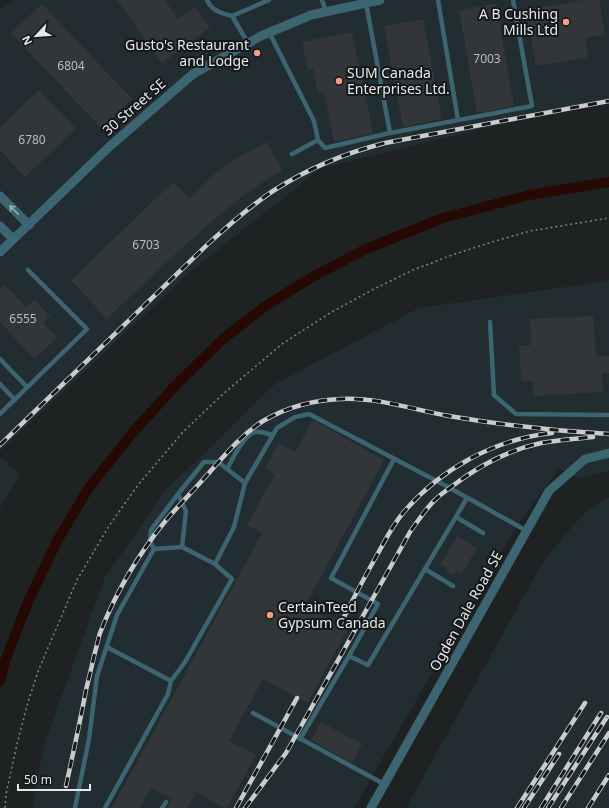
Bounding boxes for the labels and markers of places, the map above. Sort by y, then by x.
place label: A B Cushing Mills Ltd [479,4,558,39]
marker: A B Cushing Mills Ltd [561,17,571,27]
place label: Gusto's Restaurant and Lodge [125,35,249,70]
marker: Gusto's Restaurant and Lodge [252,48,262,58]
place label: SUM Canada Enterprises Ltd. [347,63,450,98]
marker: SUM Canada Enterprises Ltd. [334,76,344,86]
place label: CertainTeed Gypsum Canada [278,597,386,632]
marker: CertainTeed Gypsum Canada [265,610,275,620]

